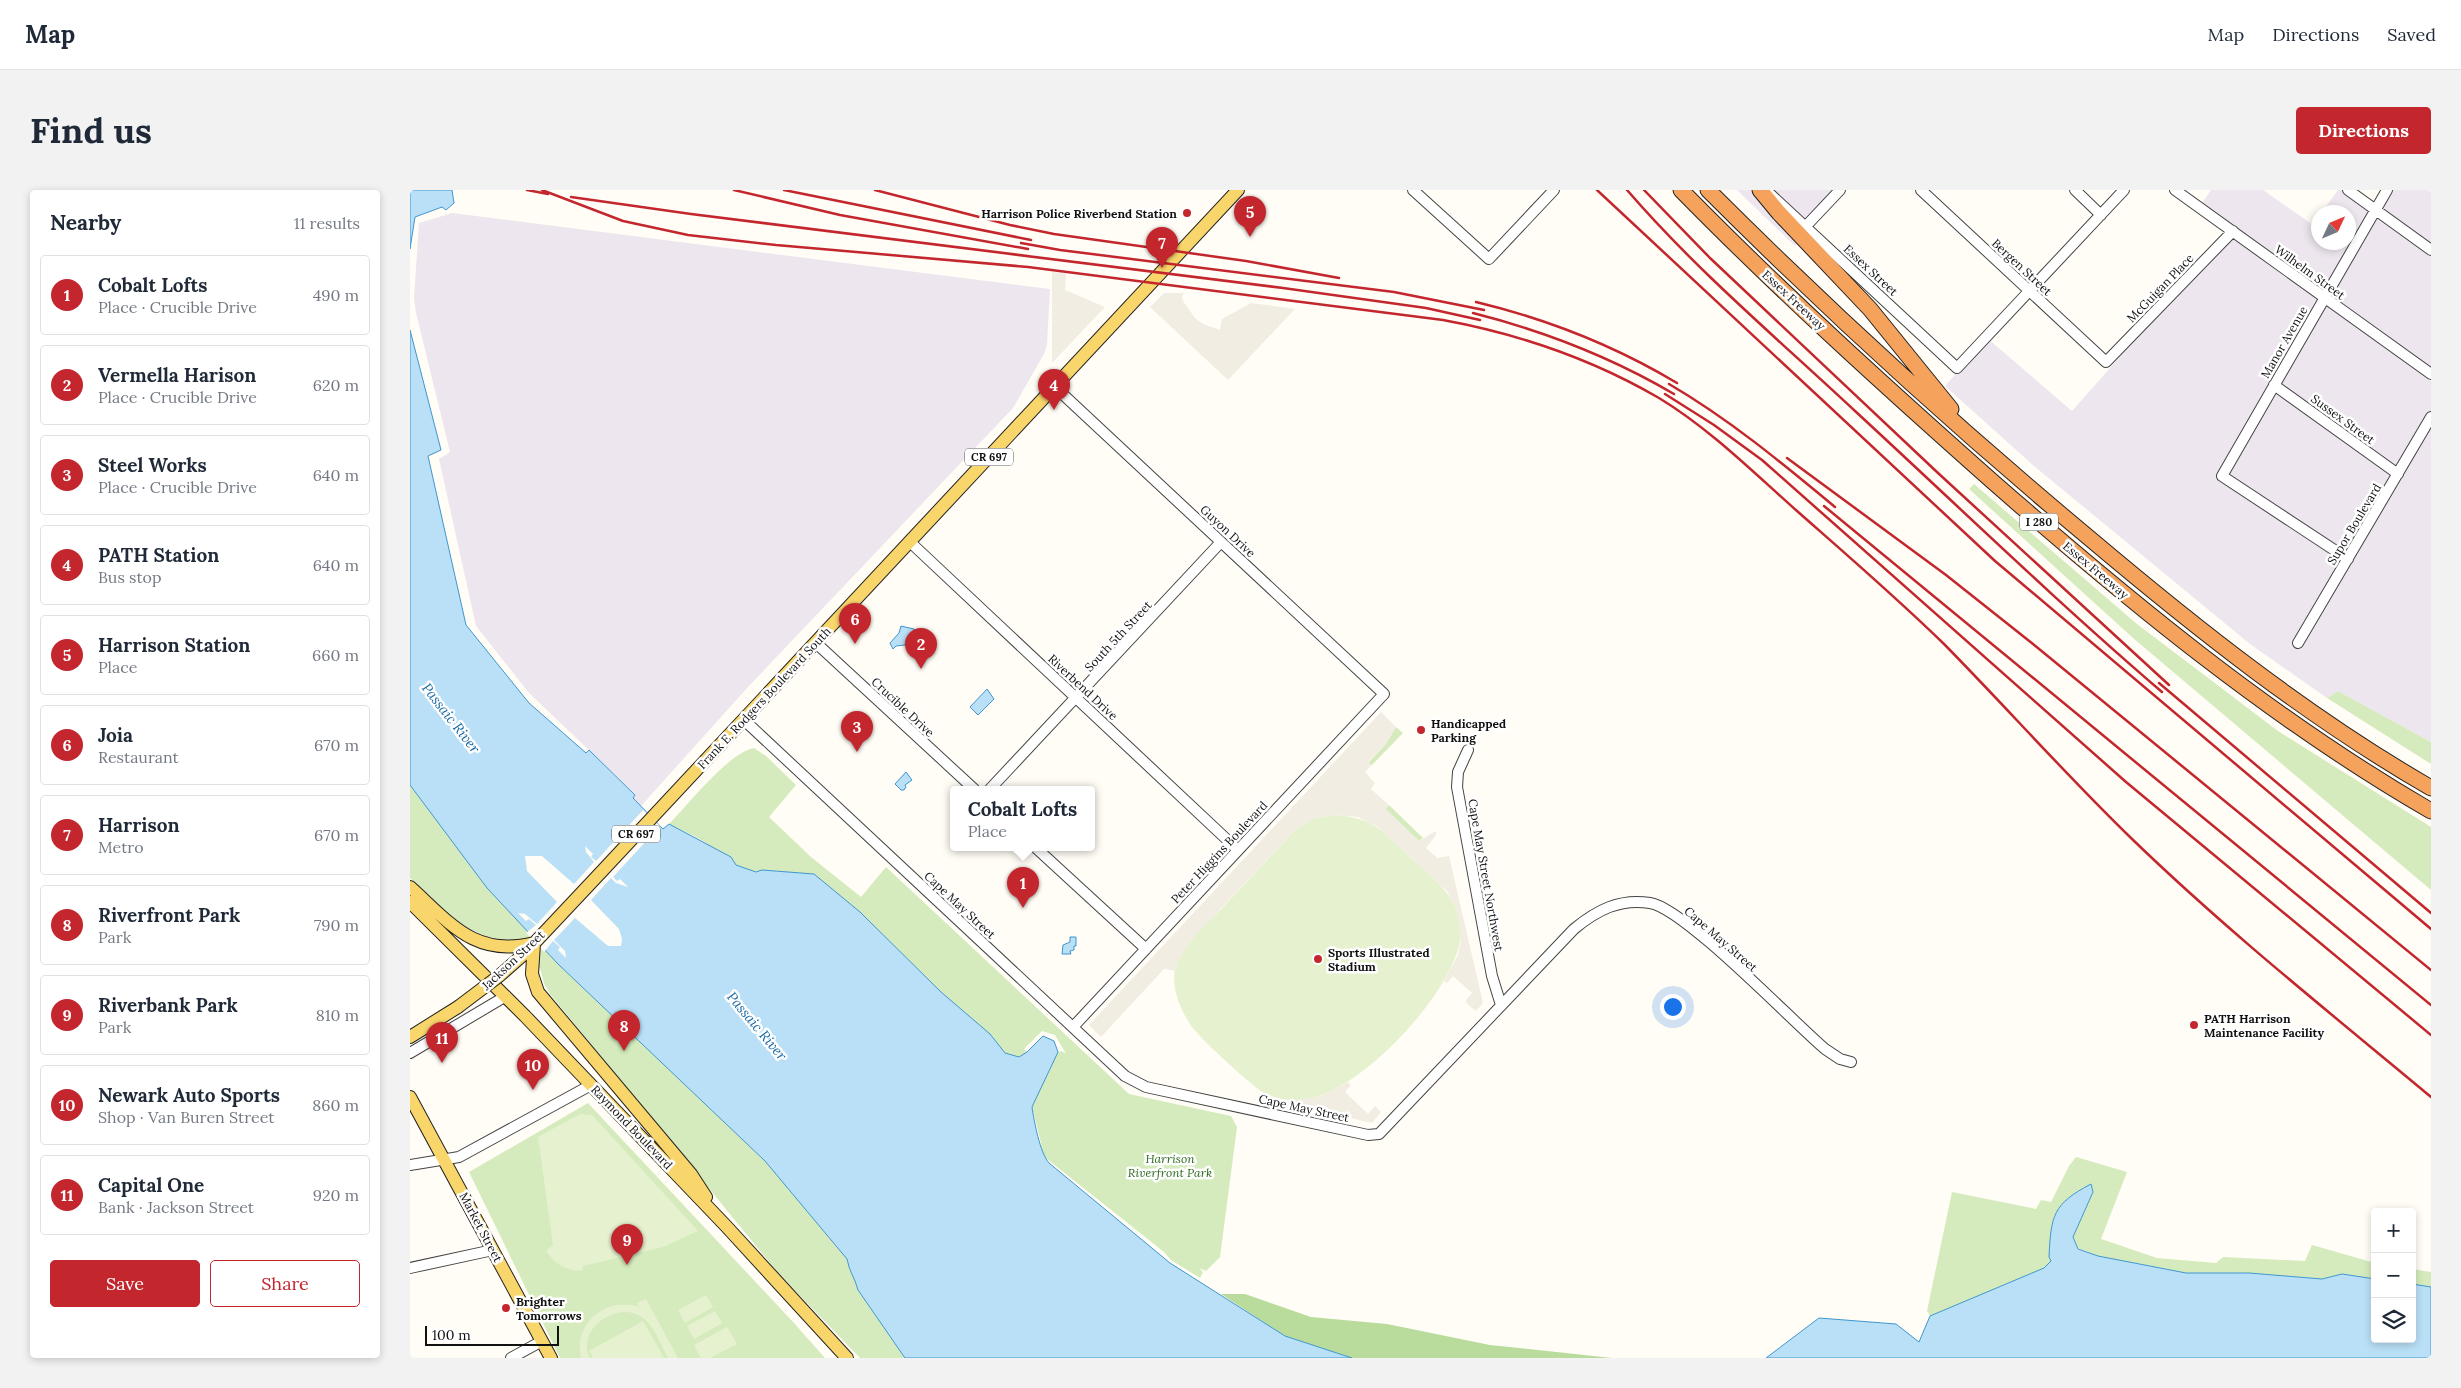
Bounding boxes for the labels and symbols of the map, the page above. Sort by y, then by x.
pin: 5 [1234,196,1266,237]
north arrow [2311,205,2356,250]
place label: Harrison Police Riverbend Station [981,206,1177,221]
marker: Harrison Police Riverbend Station [1181,207,1193,219]
pin: 7 [1146,227,1178,268]
street label: Bergen Street [1989,235,2055,299]
street label: Essex Street [1841,241,1901,299]
street label: Wilhelm Street [2272,241,2348,303]
street label: McGuigan Place [2123,250,2197,325]
street label: Essex Freeway [1759,267,1829,334]
street label: Manor Avenue [2257,303,2311,381]
pin: 4 [1038,369,1070,410]
street label: Sussex Street [2308,391,2378,447]
road number: CR 697 [965,448,1013,466]
street label: Supor Boulevard [2324,481,2384,567]
street label: Guyon Drive [1197,502,1259,561]
road number: I 280 [2020,514,2058,531]
street label: Essex Freeway [2060,538,2132,602]
street label: South 5th Street [1081,597,1155,675]
pin: 6 [839,603,871,644]
street label: Frank E. Rodgers Boulevard South [694,624,834,772]
pin: 2 [905,628,937,669]
street label: Riverbend Drive [1045,651,1121,723]
street label: Crucible Drive [868,674,938,740]
water label: Passaic River [418,679,484,757]
pin: 3 [841,711,873,752]
place label: Handicapped Parking [1431,716,1506,745]
marker: Handicapped Parking [1415,724,1427,736]
street label: Peter Higgins Boulevard [1168,798,1270,906]
street label: Cape May Street Northwest [1465,798,1507,953]
road number: CR 697 [612,826,660,842]
pin: 1 [1007,867,1039,908]
street label: Cape May Street [921,868,999,942]
street label: Cape May Street [1681,903,1761,975]
street label: Jackson Street [478,927,548,994]
place label: Sports Illustrated Stadium [1328,945,1430,974]
marker: Sports Illustrated Stadium [1312,953,1324,965]
water label: Passaic River [723,988,791,1064]
your location [1660,994,1686,1020]
pin: 8 [608,1010,640,1051]
place label: PATH Harrison Maintenance Facility [2204,1011,2325,1040]
marker: PATH Harrison Maintenance Facility [2188,1019,2200,1031]
pin: 11 [426,1022,458,1063]
pin: 10 [517,1049,549,1090]
street label: Raymond Boulevard [588,1082,676,1172]
street label: Cape May Street [1257,1091,1351,1125]
park label: Harrison Riverfront Park [1128,1151,1212,1180]
street label: Market Street [456,1189,506,1265]
pin: 9 [611,1224,643,1265]
place label: Brighter Tomorrows [516,1294,582,1323]
marker: Brighter Tomorrows [500,1302,512,1314]
scale bar [425,1323,559,1346]

